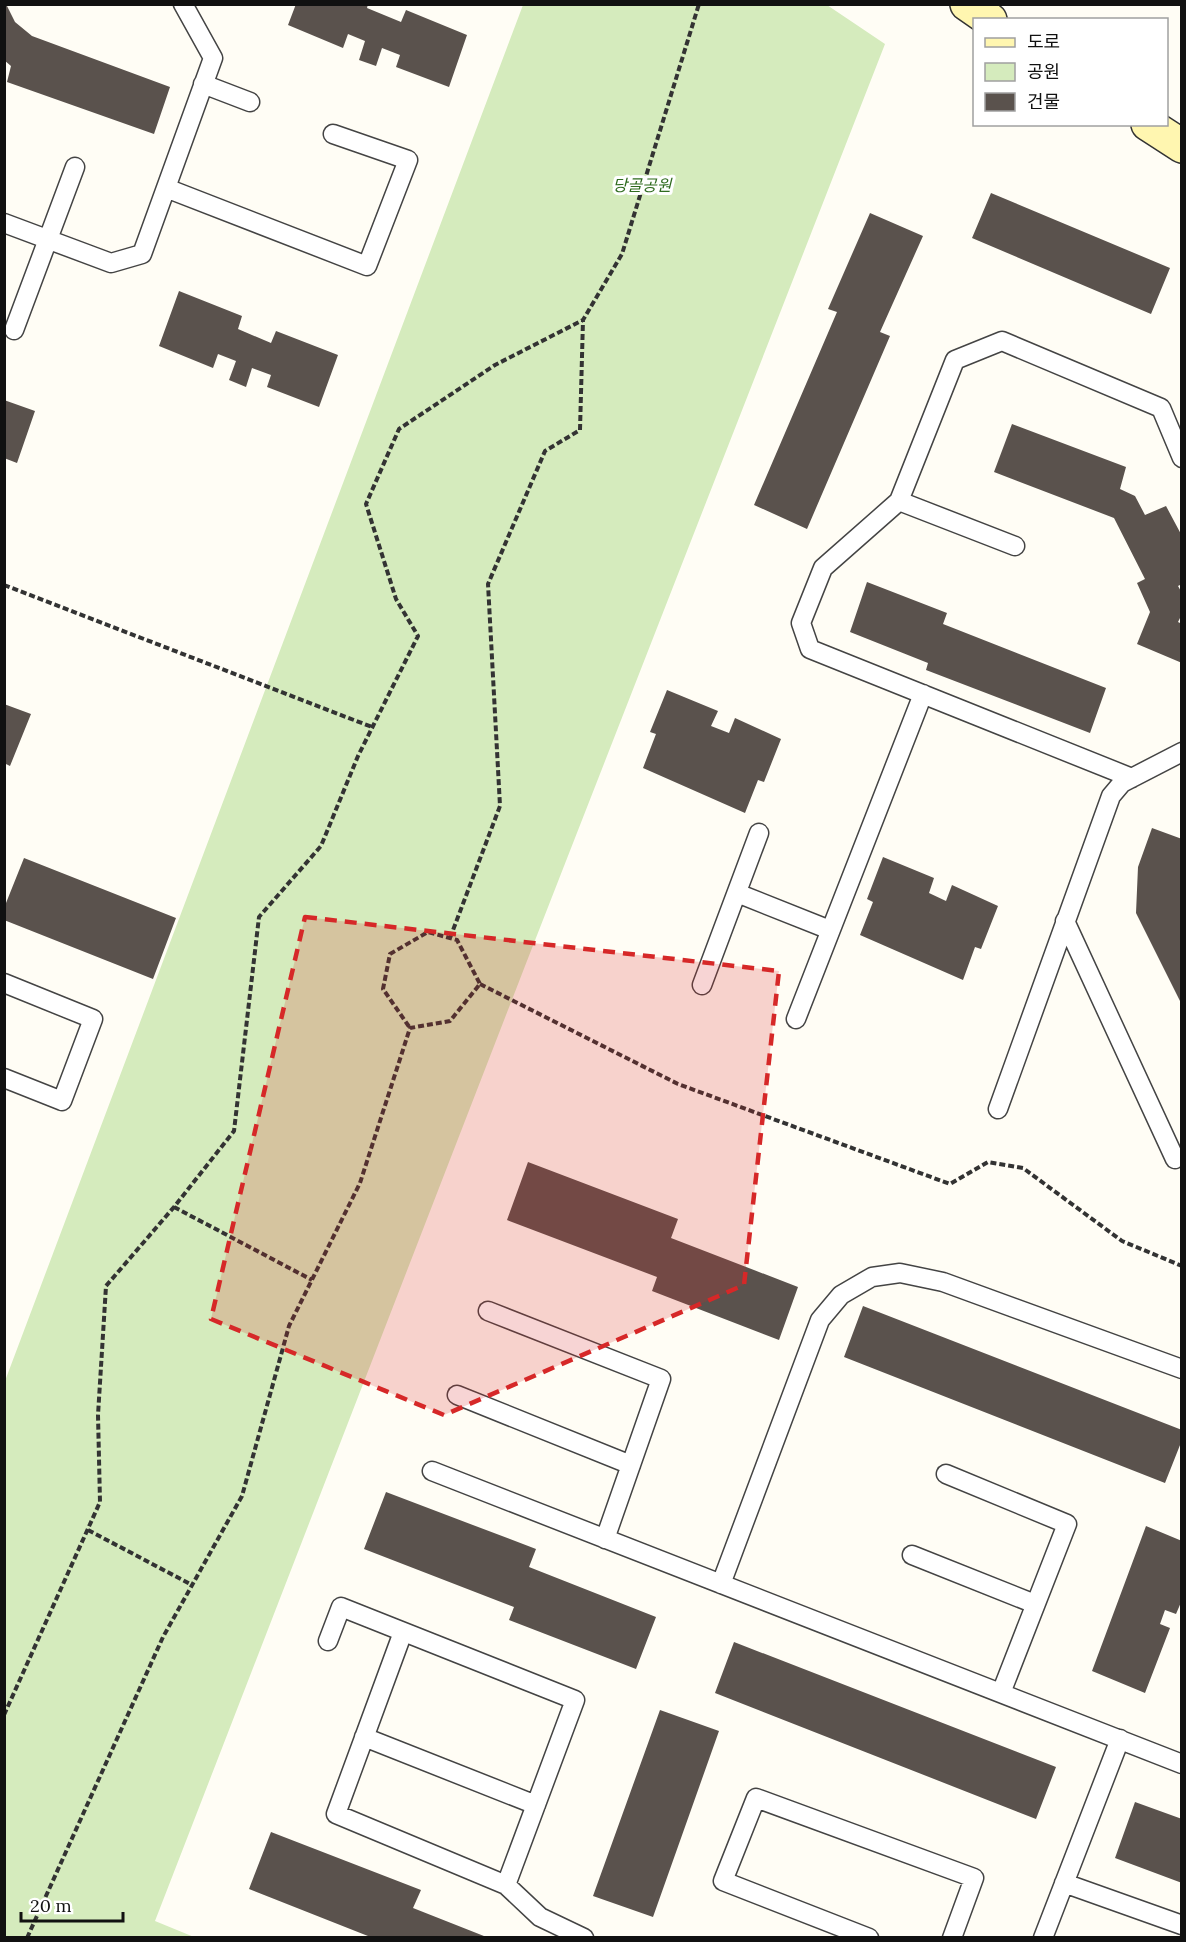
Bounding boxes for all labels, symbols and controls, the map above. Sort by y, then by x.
legend [973,18,1168,126]
text: 도로 [1027,30,1060,53]
text: 공원 [1027,60,1060,83]
text: 건물 [1027,90,1060,113]
park label: 당골공원 [613,175,673,195]
scale bar [21,1885,123,1923]
text: 20 m [30,1894,72,1917]

